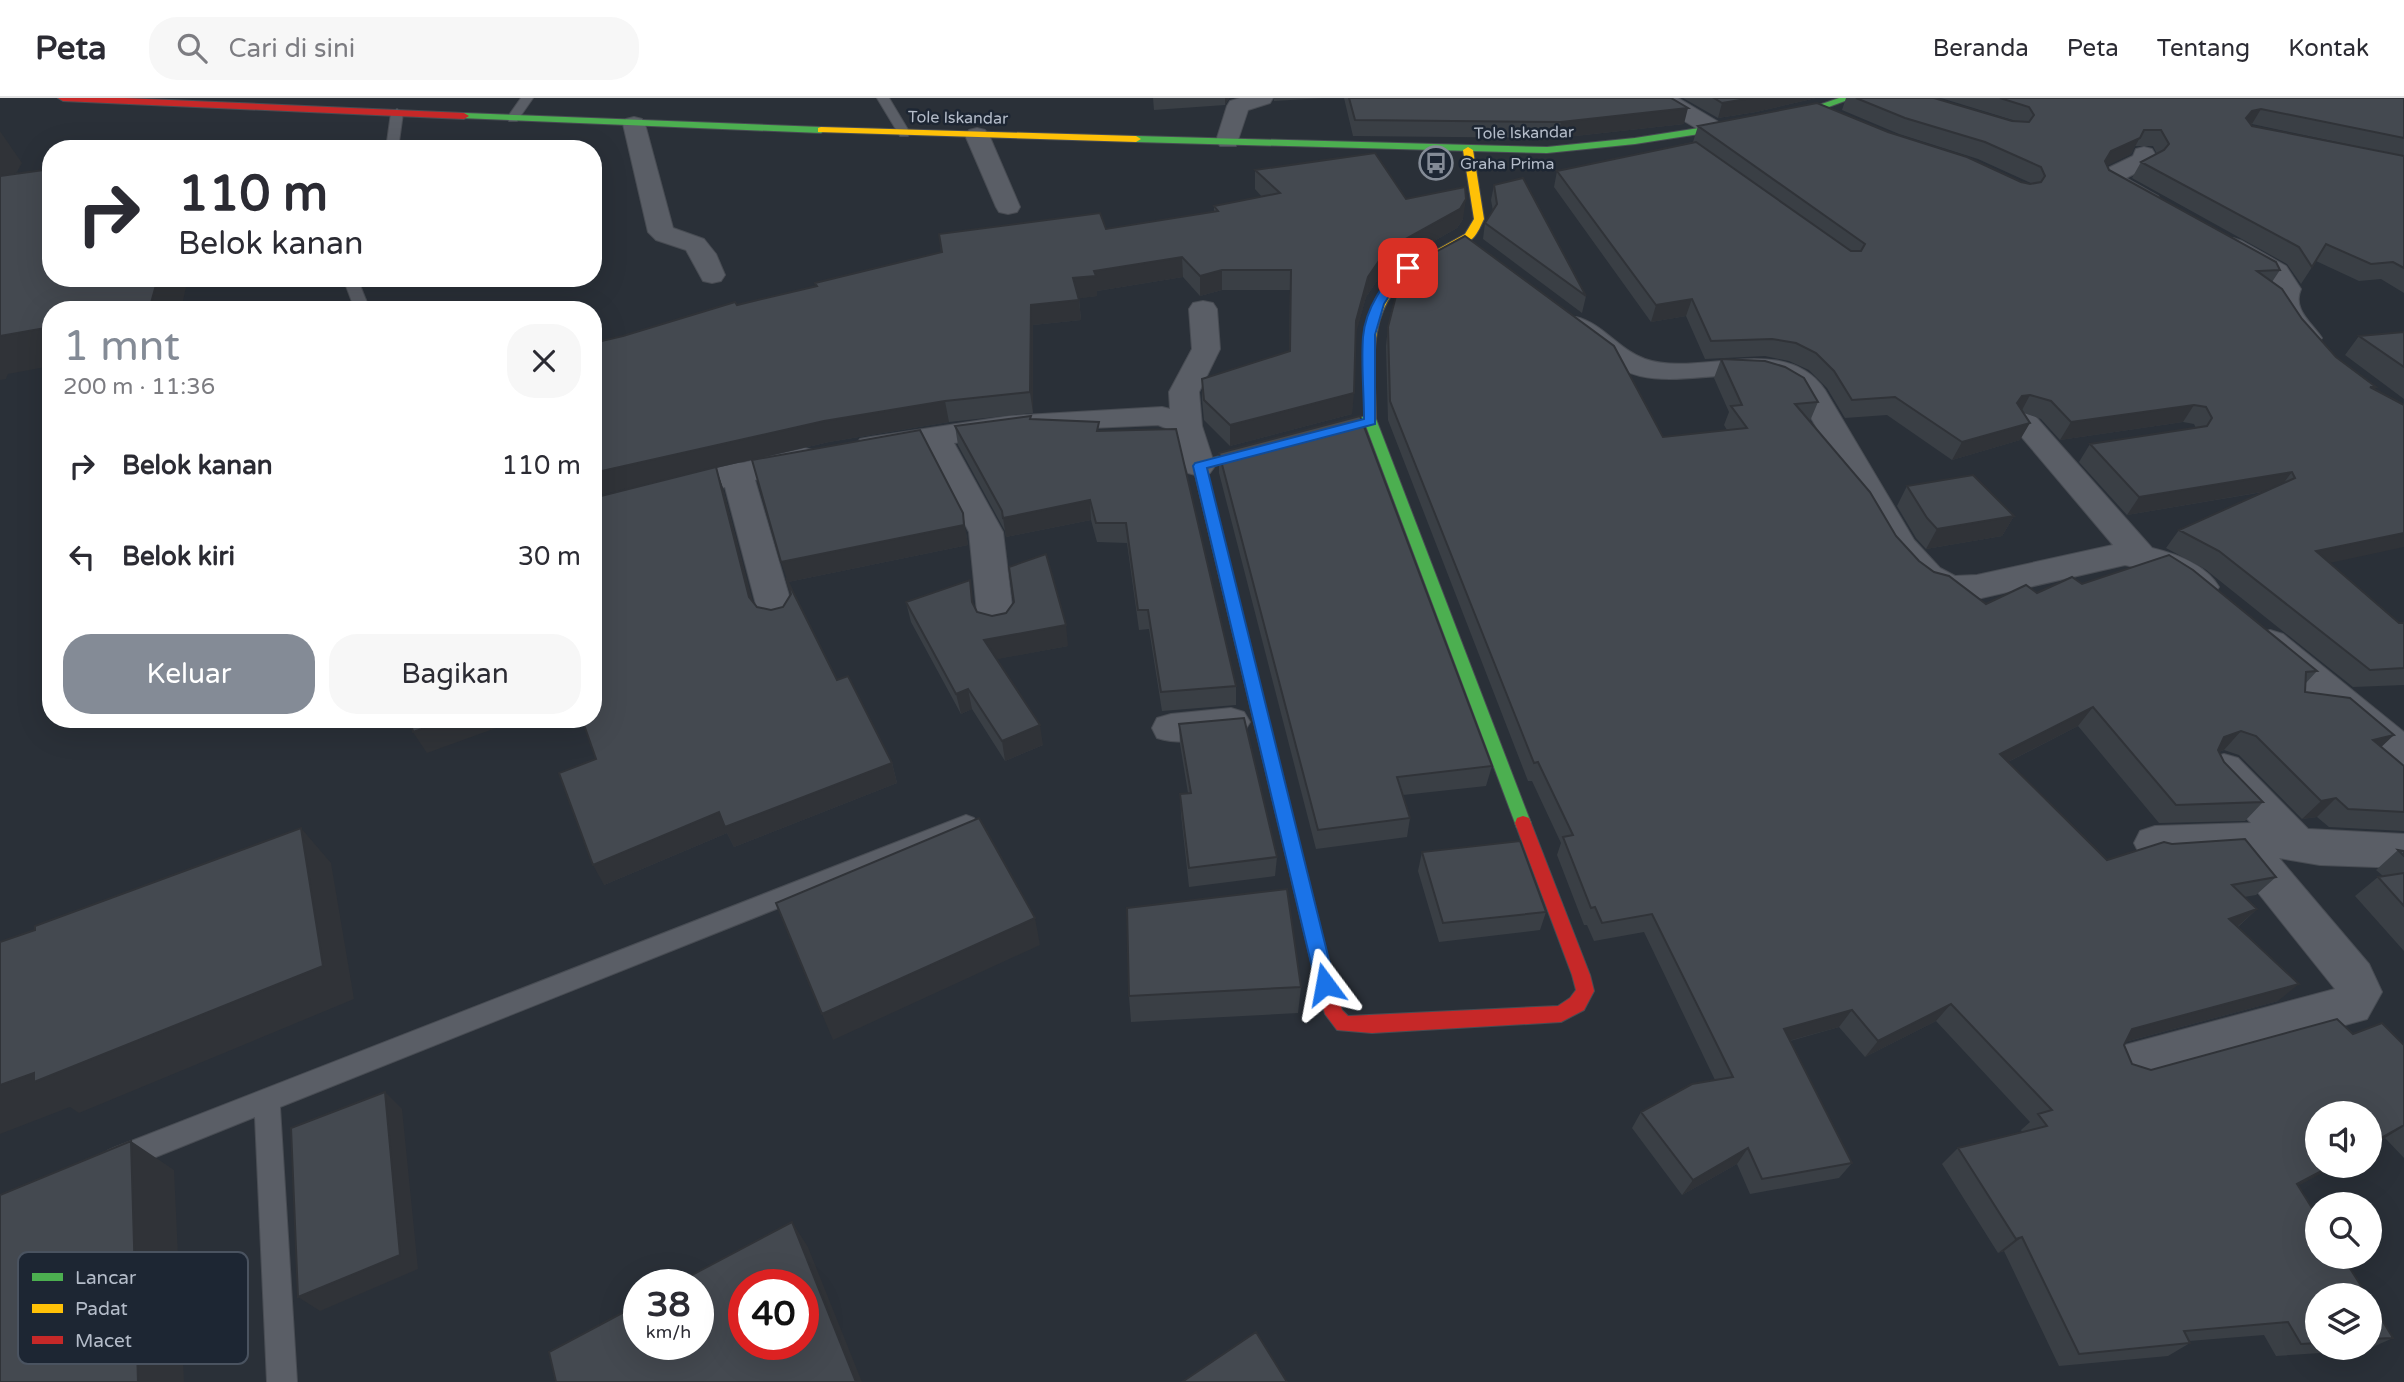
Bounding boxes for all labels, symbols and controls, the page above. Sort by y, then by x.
search box [149,17,639,80]
text: Peta [35,29,107,68]
icon: search [173,29,211,67]
text: Cari di sini [229,33,355,64]
text: Beranda [1933,34,2029,63]
text: Peta [2067,34,2119,63]
text: Tentang [2157,34,2250,63]
text: Kontak [2288,34,2369,63]
street label: Tole Iskandar [908,107,1009,129]
street label: Tole Iskandar [1474,122,1575,144]
bus stop icon: Graha Prima [1417,144,1455,182]
place label: Graha Prima [1460,154,1555,174]
text: 110 m [178,165,328,224]
icon: right [63,168,154,259]
text: Belok kanan [178,225,363,263]
pin [1378,238,1438,298]
icon: arrive [1389,249,1427,287]
text: 1 mnt [63,321,180,372]
button: close [507,324,581,398]
text: 200 m · 11:36 [63,373,215,401]
icon: right [63,447,101,485]
text: Belok kanan [122,450,273,481]
text: 110 m [501,450,581,481]
icon: left [63,538,101,576]
text: Belok kiri [122,541,235,572]
text: 30 m [518,541,581,572]
button: Keluar [63,634,315,714]
button: Bagikan [329,634,581,714]
position arrow [1288,947,1362,1021]
map controls [2305,1101,2382,1360]
button: sound [2305,1101,2382,1178]
button: search [2305,1192,2382,1269]
legend [18,1252,248,1364]
text: Lancar [75,1267,137,1289]
speed limit sign: 40 [728,1269,819,1360]
button: layers [2305,1283,2382,1360]
text: 38 [647,1284,690,1326]
text: Padat [75,1298,128,1320]
text: km/h [646,1321,691,1343]
text: Macet [75,1330,132,1352]

